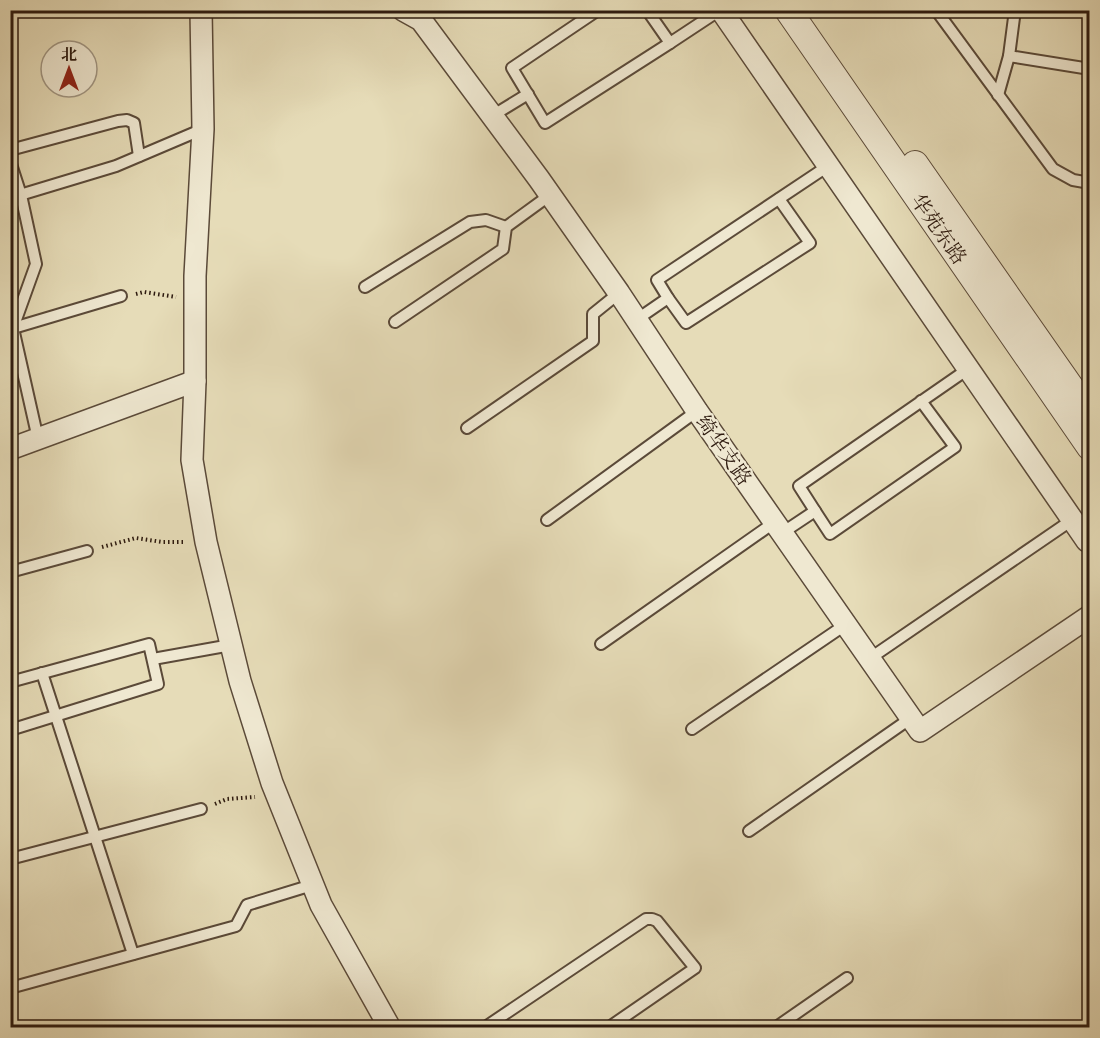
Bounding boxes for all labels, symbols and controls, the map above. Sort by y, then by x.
north arrow [39,39,99,99]
text: 北 [61,45,77,65]
street label: 华苑东路 [905,190,971,270]
street label: 绮华支路 [690,411,756,491]

